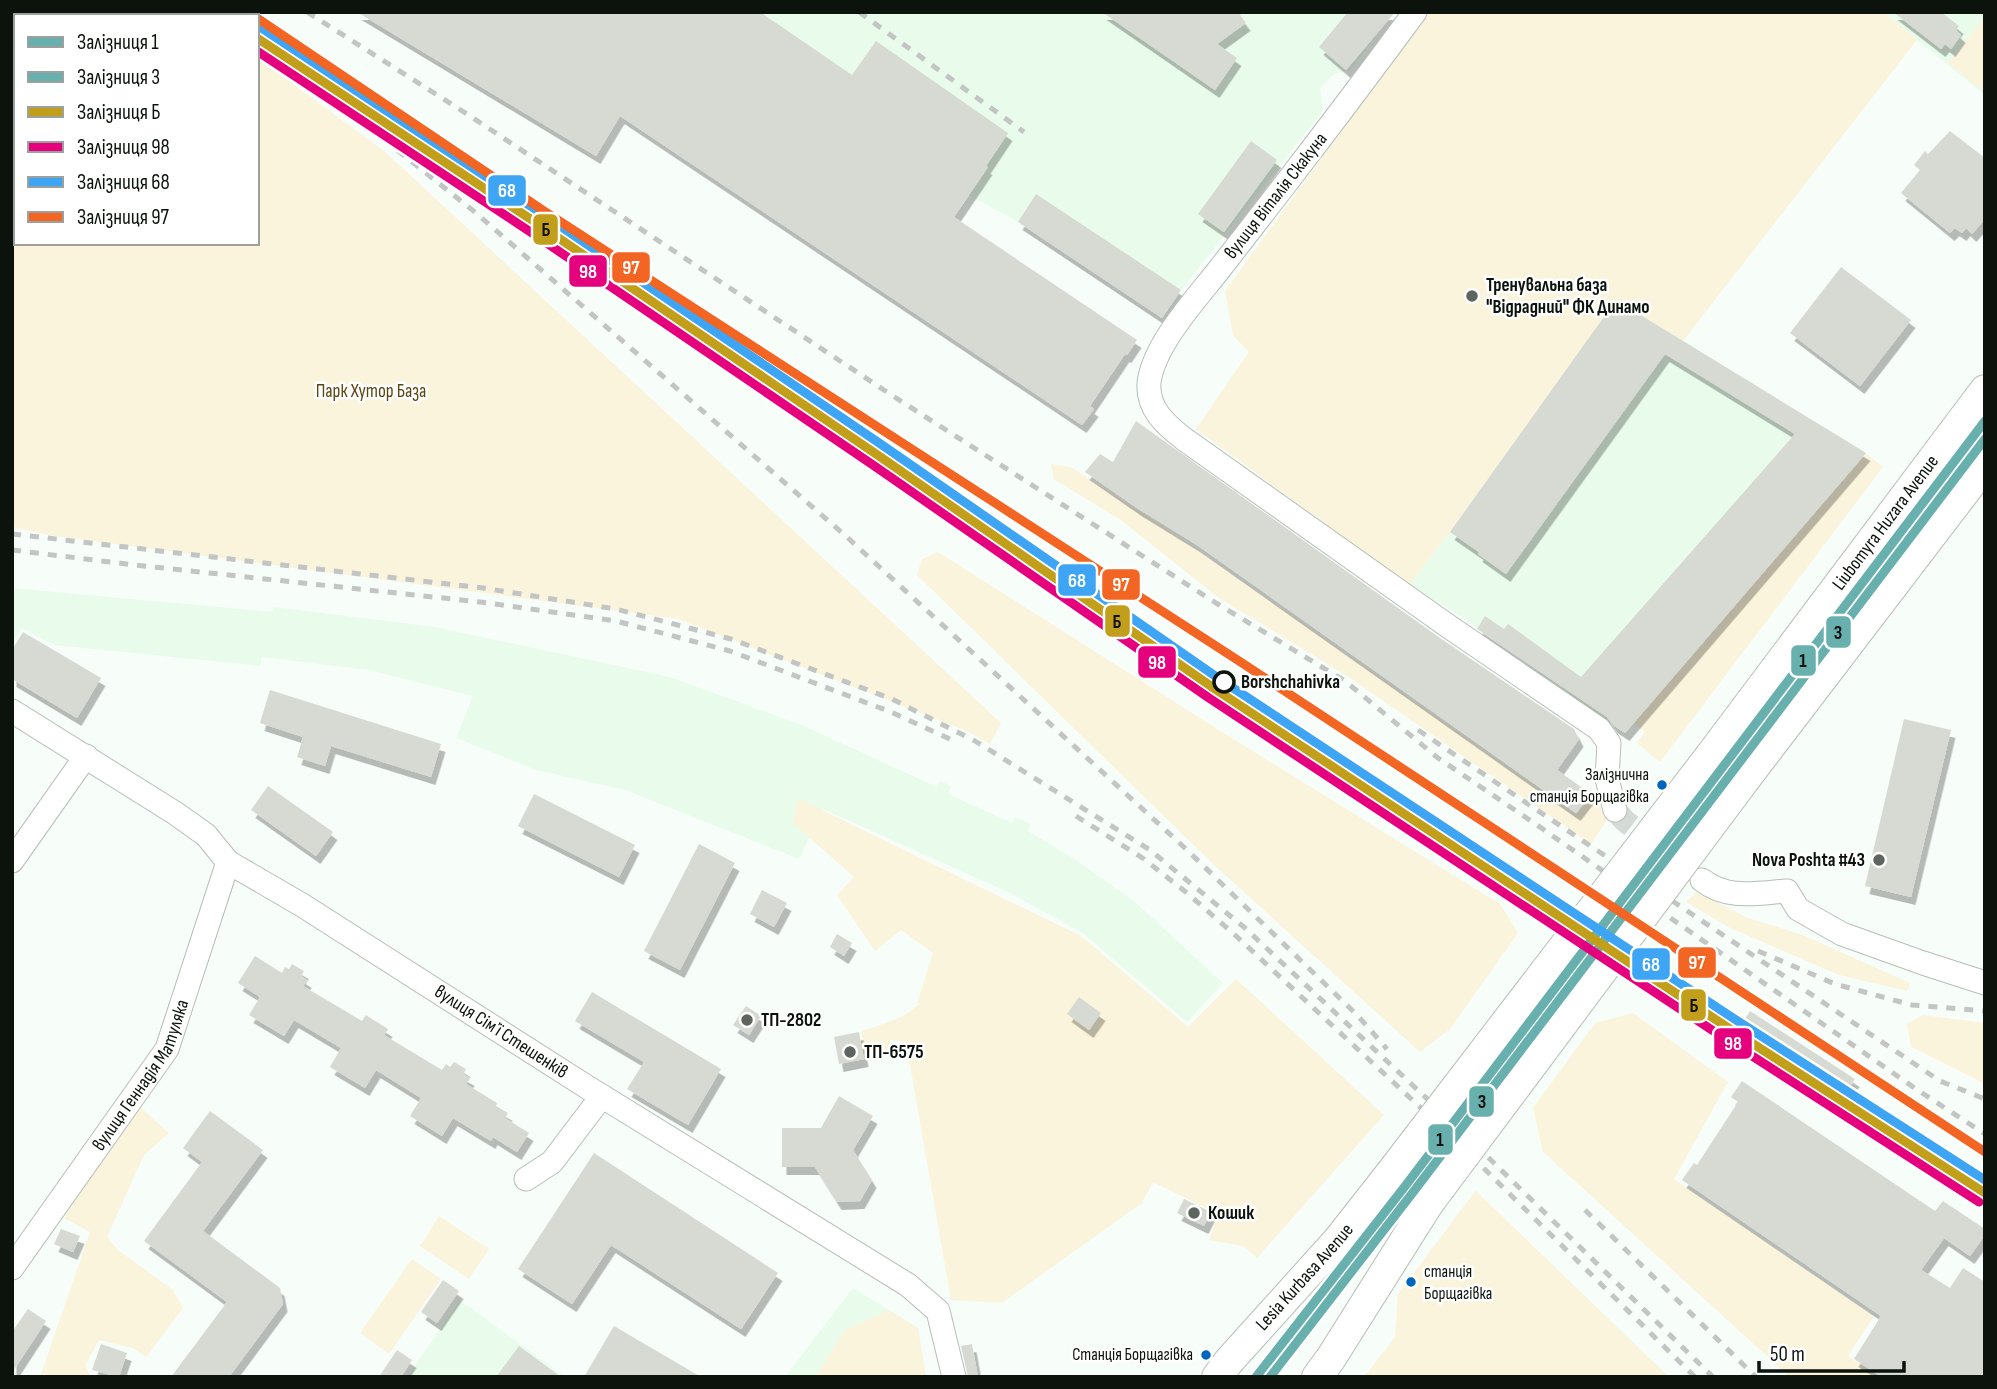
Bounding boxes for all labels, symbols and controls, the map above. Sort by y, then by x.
legend [14,14,259,245]
text: Залізниця 1 [77,30,159,55]
text: Залізниця 3 [77,65,160,90]
text: Залізниця Б [77,100,160,125]
street label: вулиця Віталія Скакуна [1220,128,1332,264]
text: Залізниця 98 [77,135,170,160]
text: Залізниця 68 [77,170,170,195]
line badge: 68 [487,174,527,207]
text: 68 [498,180,516,203]
text: Залізниця 97 [77,205,170,230]
line badge: Б [532,213,559,246]
text: Б [542,219,551,242]
line badge: 97 [611,251,651,284]
line badge: 98 [568,254,608,288]
text: 97 [622,257,640,280]
text: 98 [579,261,597,284]
place label: Тренувальна база "Відрадний" ФК Динамо [1486,274,1650,319]
marker: Тренувальна база "Відрадний" ФК Динамо [1464,288,1480,304]
park label: Парк Хутор База [316,380,426,403]
street label: Liubomyra Huzara Avenue [1827,450,1944,595]
line badge: 68 [1057,563,1097,597]
line badge: 97 [1101,568,1141,601]
text: 68 [1068,570,1086,593]
text: 97 [1112,574,1130,597]
line badge: Б [1104,604,1131,638]
text: Б [1113,611,1122,634]
line badge: 3 [1825,615,1852,649]
text: 3 [1834,622,1842,645]
line badge: 1 [1790,644,1817,677]
line badge: 98 [1137,645,1177,679]
text: 1 [1799,650,1807,673]
text: 98 [1148,652,1166,675]
marker: Borshchahivka [1213,671,1235,693]
place label: Borshchahivka [1241,671,1340,694]
place label: Залізнична станція Борщагівка [1530,765,1649,807]
marker: Залізнична станція Борщагівка [1655,778,1669,792]
place label: Nova Poshta #43 [1752,849,1865,872]
marker: Nova Poshta #43 [1871,852,1887,868]
line badge: 97 [1677,946,1717,979]
line badge: 68 [1631,947,1671,981]
text: 97 [1688,952,1706,975]
text: 68 [1642,954,1660,977]
street label: вулиця Сімʼї Стешенків [430,980,572,1084]
line badge: Б [1680,988,1707,1022]
text: Б [1690,995,1699,1018]
street label: вулиця Геннадія Матуляка [87,997,194,1155]
place label: ТП-2802 [761,1009,821,1032]
marker: ТП-2802 [739,1012,755,1028]
line badge: 98 [1713,1027,1753,1060]
text: 98 [1724,1033,1742,1056]
place label: ТП-6575 [864,1041,923,1064]
marker: ТП-6575 [842,1044,858,1060]
line badge: 3 [1468,1085,1495,1118]
text: 3 [1478,1091,1486,1114]
line badge: 1 [1427,1123,1454,1156]
text: 1 [1436,1129,1444,1152]
place label: Кошик [1208,1202,1254,1225]
marker: Кошик [1186,1205,1202,1221]
street label: Lesia Kurbasa Avenue [1251,1219,1358,1335]
place label: станція Борщагівка [1424,1262,1492,1304]
marker: станція Борщагівка [1404,1275,1418,1289]
scale bar [1759,1330,1904,1374]
text: 50 m [1770,1342,1805,1367]
place label: Станція Борщагівка [1072,1345,1193,1365]
marker: Станція Борщагівка [1199,1348,1213,1362]

